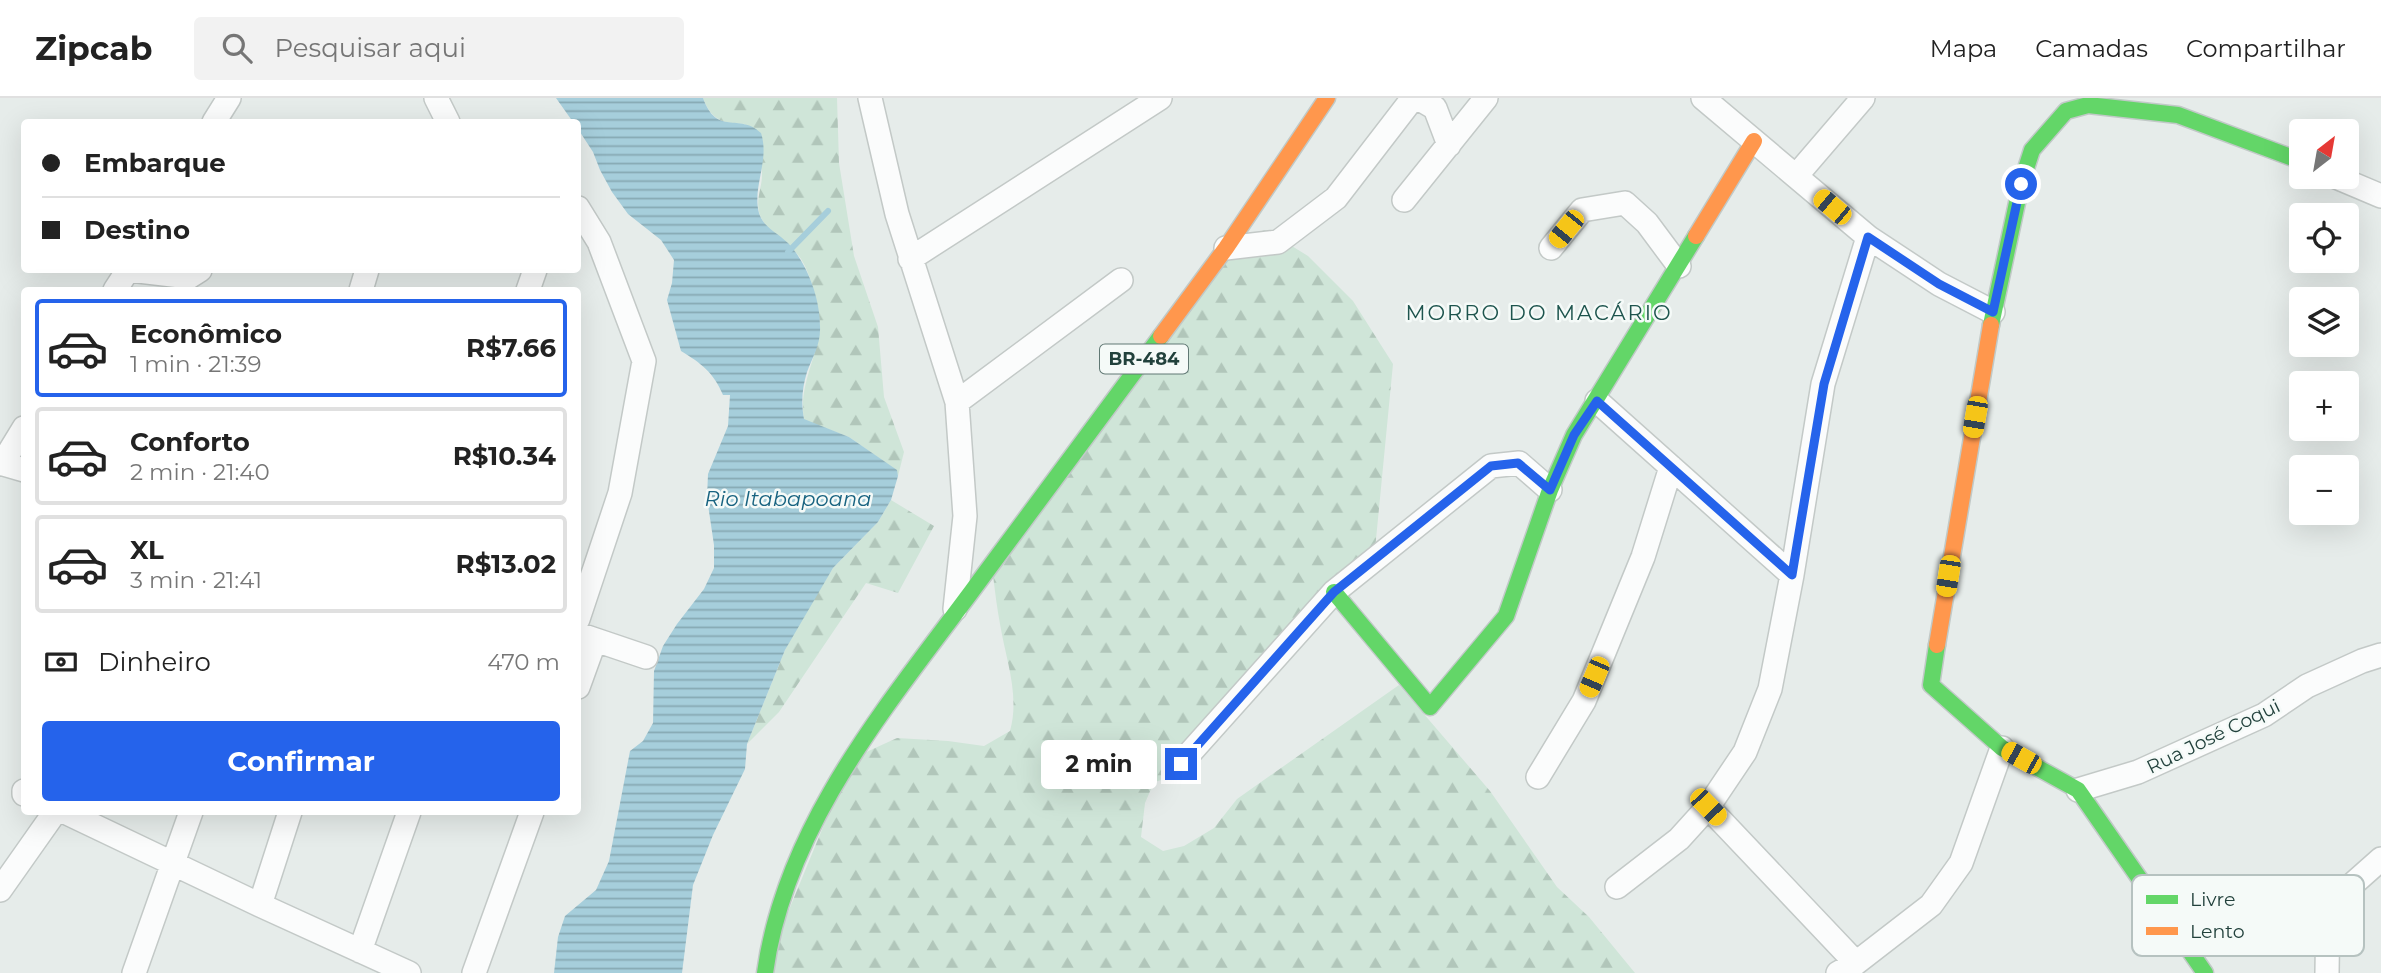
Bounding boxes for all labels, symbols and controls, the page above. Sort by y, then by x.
search box [194,17,684,80]
text: Zipcab [35,28,152,68]
icon: search [218,29,256,67]
text: Pesquisar aqui [274,32,466,64]
text: Mapa [1930,34,1997,63]
text: Camadas [2035,34,2148,63]
text: Compartilhar [2186,34,2346,63]
north arrow [2289,119,2359,189]
map controls [2289,119,2359,525]
text: Embarque [84,147,226,179]
route start [2005,168,2037,200]
car [1810,185,1855,229]
button: locate [2289,203,2359,273]
car [1545,206,1588,252]
text: Destino [84,214,190,246]
button: layers [2289,287,2359,357]
district label: MORRO DO MACÁRIO [1405,300,1673,325]
icon: car [46,317,109,380]
text: Econômico [130,318,282,350]
text: R$7.66 [466,332,556,364]
road number: BR-484 [1100,344,1188,374]
text: 1 min · 21:39 [130,350,262,378]
button: + [2289,371,2359,441]
car [1962,394,1989,440]
icon: car [46,425,109,488]
text: Conforto [130,426,250,458]
text: R$10.34 [453,440,556,472]
button: − [2289,455,2359,525]
text: 2 min · 21:40 [130,458,270,486]
water label: Rio Itabapoana [705,486,871,511]
icon: car [46,533,109,596]
text: XL [130,534,164,566]
text: R$13.02 [456,548,556,580]
car [1935,554,1962,598]
text: 3 min · 21:41 [130,566,262,594]
icon: cash [42,643,80,681]
text: Dinheiro [98,646,211,678]
text: 470 m [487,648,560,676]
car [1577,654,1612,700]
street label: Rua José Coqui [2143,694,2284,779]
button: Confirmar [42,721,560,801]
car [1998,739,2045,777]
callout: 2 min [1041,740,1156,788]
route end [1165,748,1197,780]
text: 2 min [1065,750,1133,778]
car [1686,785,1731,829]
legend [2132,875,2364,956]
text: Livre [2190,888,2235,911]
text: Lento [2190,920,2245,943]

